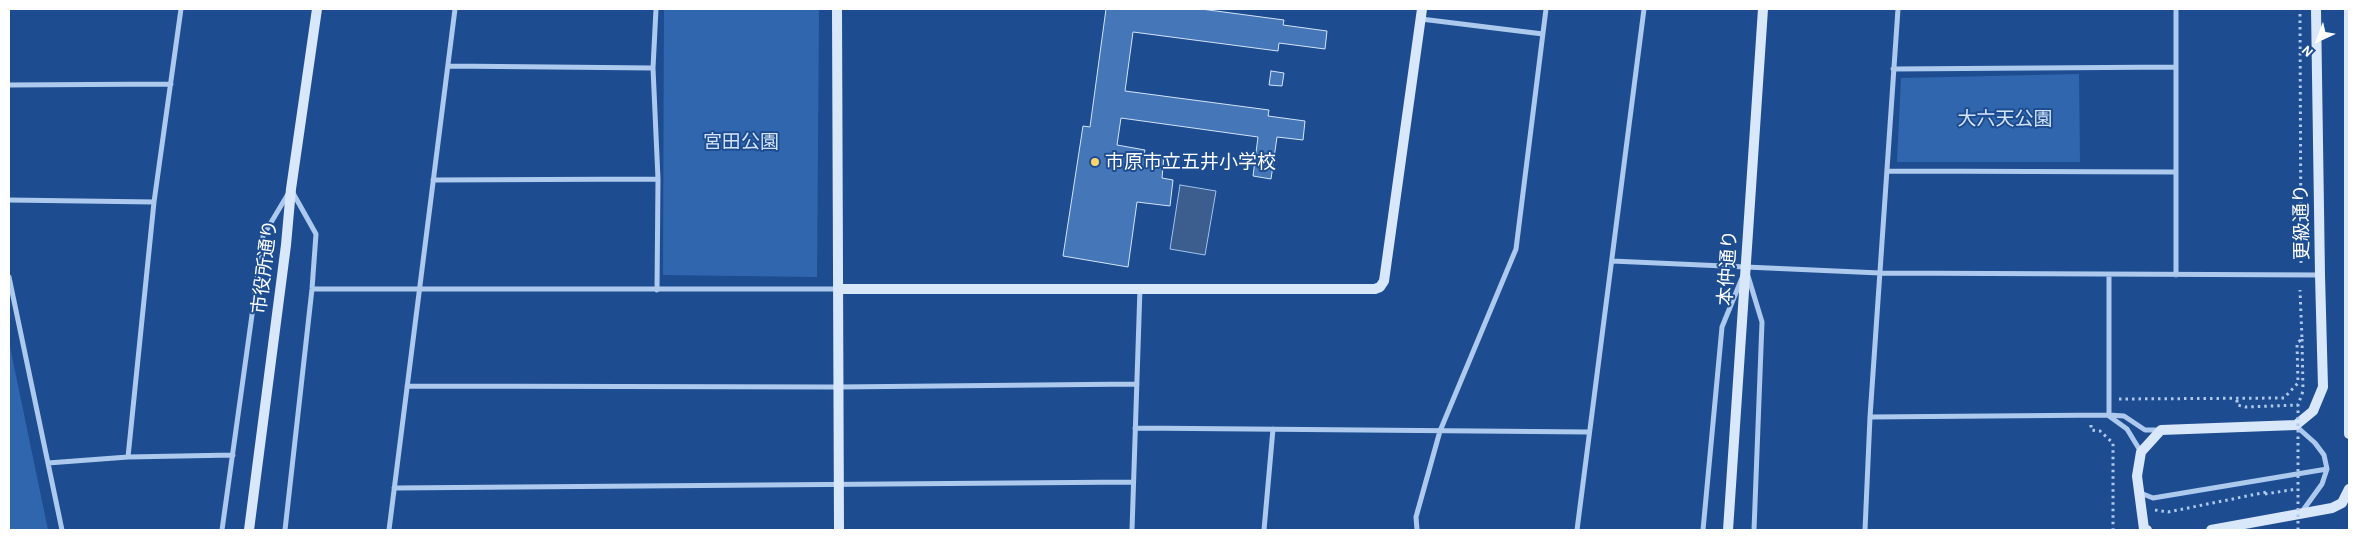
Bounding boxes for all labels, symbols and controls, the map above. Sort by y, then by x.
north arrow [2293,15,2343,65]
text: N [2299,43,2316,59]
park label: 大六天公園 [1958,108,2052,130]
park label: 宮田公園 [703,131,779,153]
place label: 市原市立五井小学校 [1105,151,1276,173]
marker: 市原市立五井小学校 [1089,156,1101,168]
street label: 更級通り [2290,184,2314,260]
street label: 市役所通り [248,218,282,316]
street label: 本仲通り [1714,229,1742,307]

